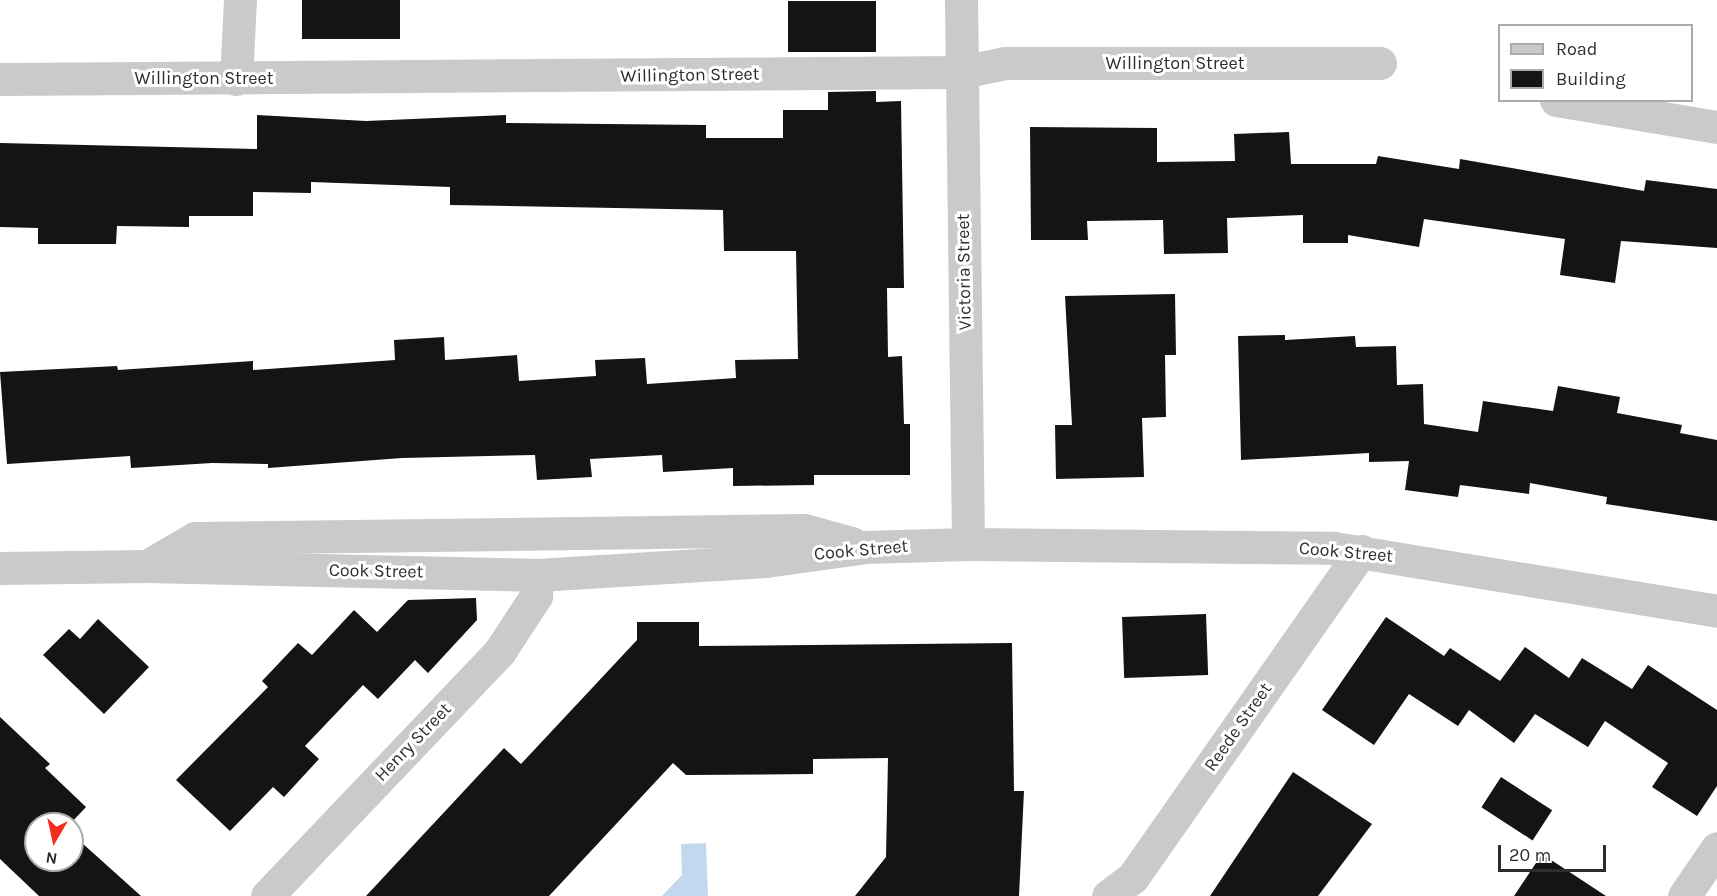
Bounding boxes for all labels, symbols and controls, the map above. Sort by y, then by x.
legend [1498,24,1693,102]
text: Road [1556,38,1597,60]
street label: Willington Street [1105,52,1245,74]
street label: Willington Street [620,63,760,87]
street label: Willington Street [134,67,274,89]
text: Building [1556,68,1626,90]
street label: Victoria Street [952,213,976,331]
street label: Cook Street [813,535,909,565]
street label: Cook Street [1298,537,1394,567]
street label: Cook Street [329,559,423,583]
street label: Reede Street [1200,679,1276,775]
street label: Henry Street [370,698,456,786]
north arrow [24,812,84,872]
scale bar [1501,833,1609,871]
text: 20 m [1509,844,1551,866]
text: N [44,848,59,869]

